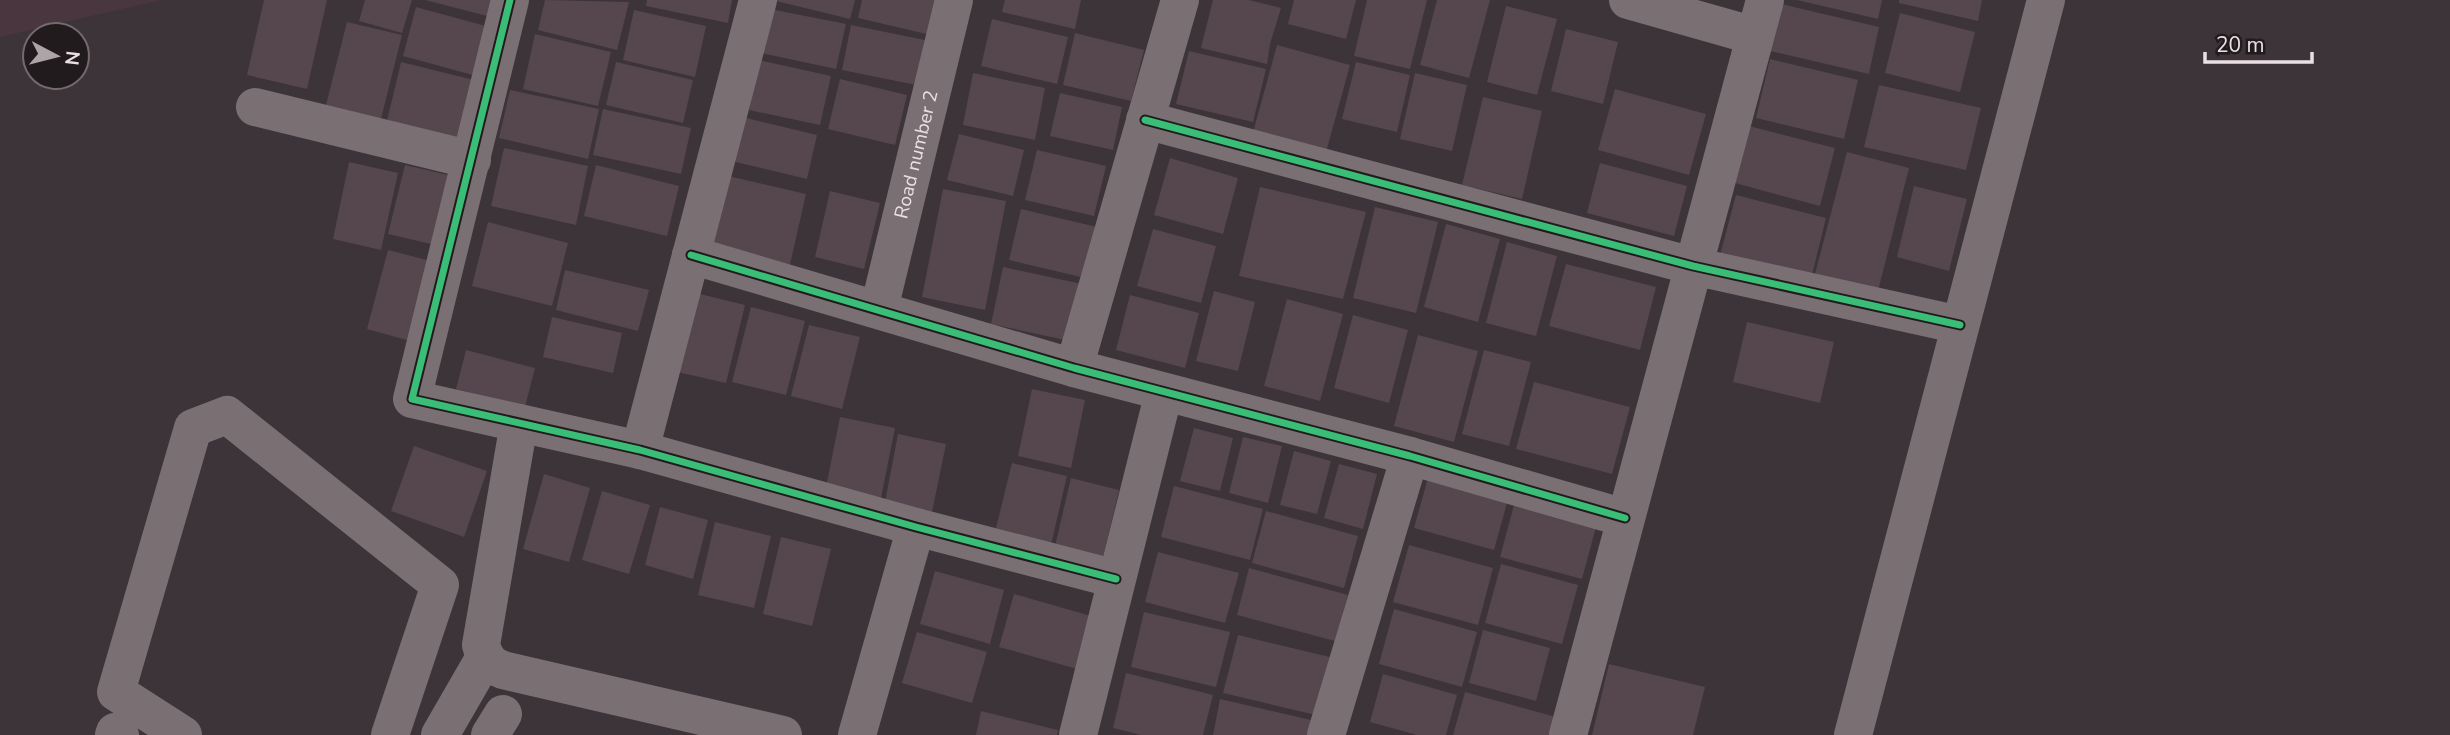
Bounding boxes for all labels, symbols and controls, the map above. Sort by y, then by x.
north arrow [21,21,91,91]
scale bar [2205,21,2312,65]
text: 20 m [2216,31,2265,59]
text: N [58,49,86,67]
street label: Road number 2 [888,88,945,221]

